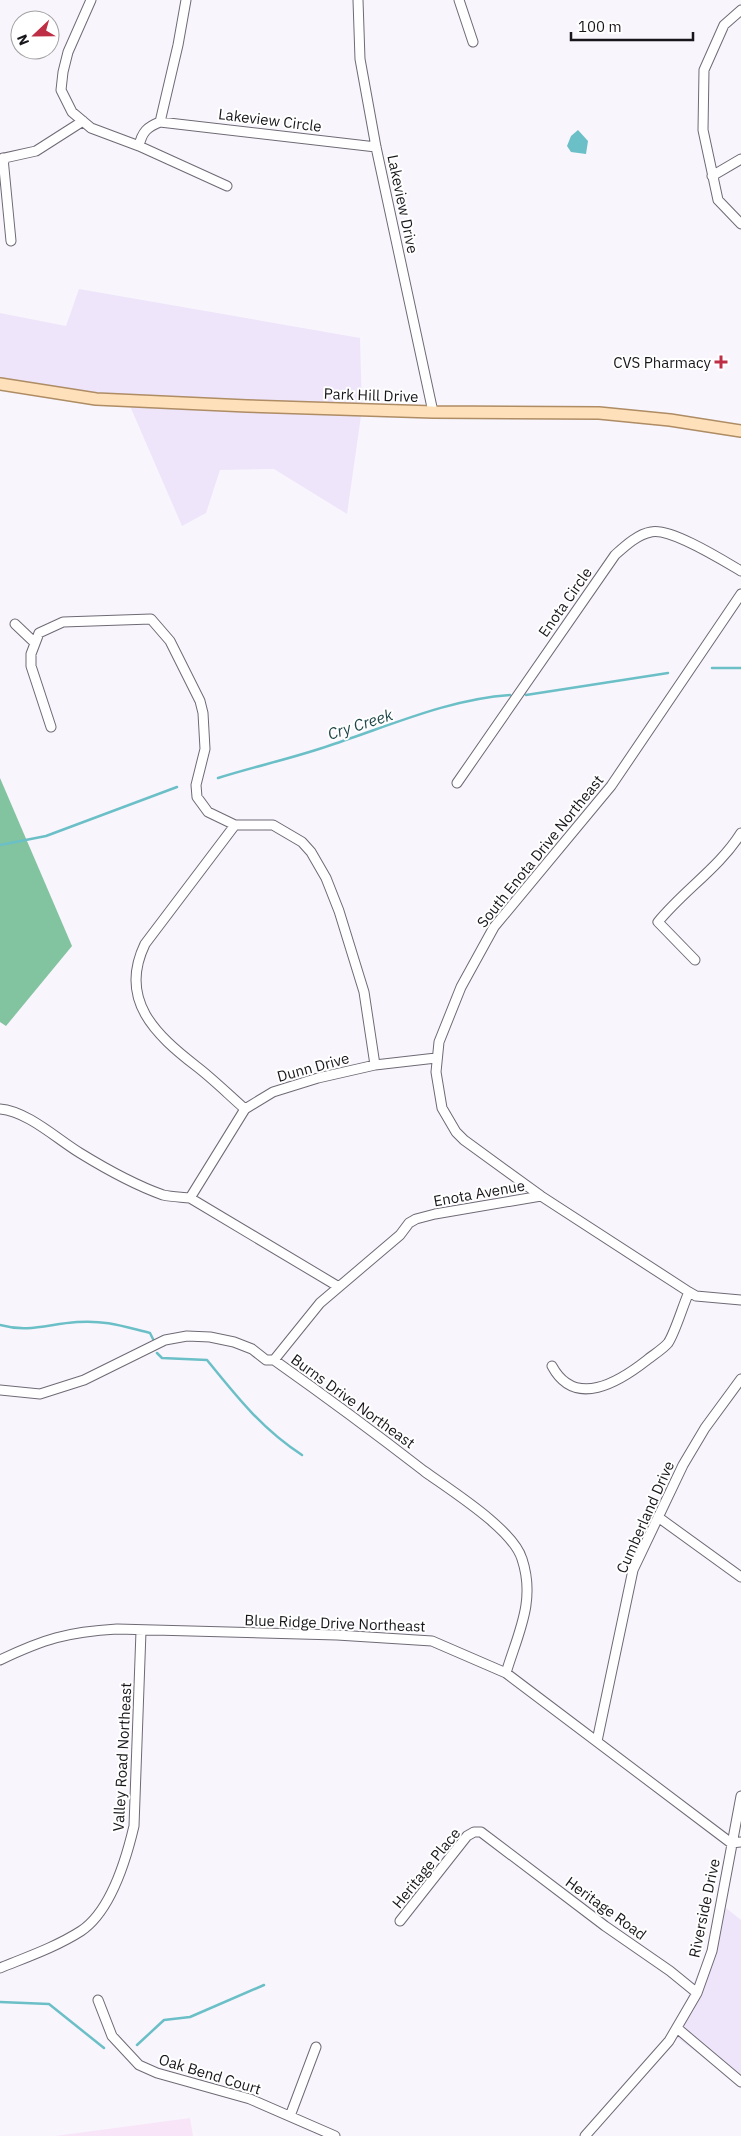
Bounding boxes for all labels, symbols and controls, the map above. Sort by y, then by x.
north arrow [10,10,60,60]
scale bar [571,10,694,42]
text: 100 m [578,17,622,36]
text: N [13,32,33,48]
street label: Lakeview Circle [217,104,323,136]
street label: Lakeview Drive [383,153,423,255]
place label: CVS Pharmacy [613,353,712,372]
marker: CVS Pharmacy [715,356,727,368]
street label: Park Hill Drive [323,384,419,406]
street label: Enota Circle [534,563,596,641]
water label: Cry Creek [325,704,396,744]
street label: South Enota Drive Northeast [473,771,607,931]
street label: Dunn Drive [275,1048,351,1086]
street label: Enota Avenue [432,1176,526,1210]
street label: Burns Drive Northeast [287,1350,419,1452]
street label: Cumberland Drive [612,1458,678,1576]
street label: Blue Ridge Drive Northeast [244,1610,426,1636]
street label: Valley Road Northeast [109,1682,135,1832]
street label: Heritage Place [388,1824,464,1912]
street label: Riverside Drive [684,1857,724,1959]
street label: Heritage Road [562,1872,650,1944]
street label: Oak Bend Court [157,2049,263,2099]

